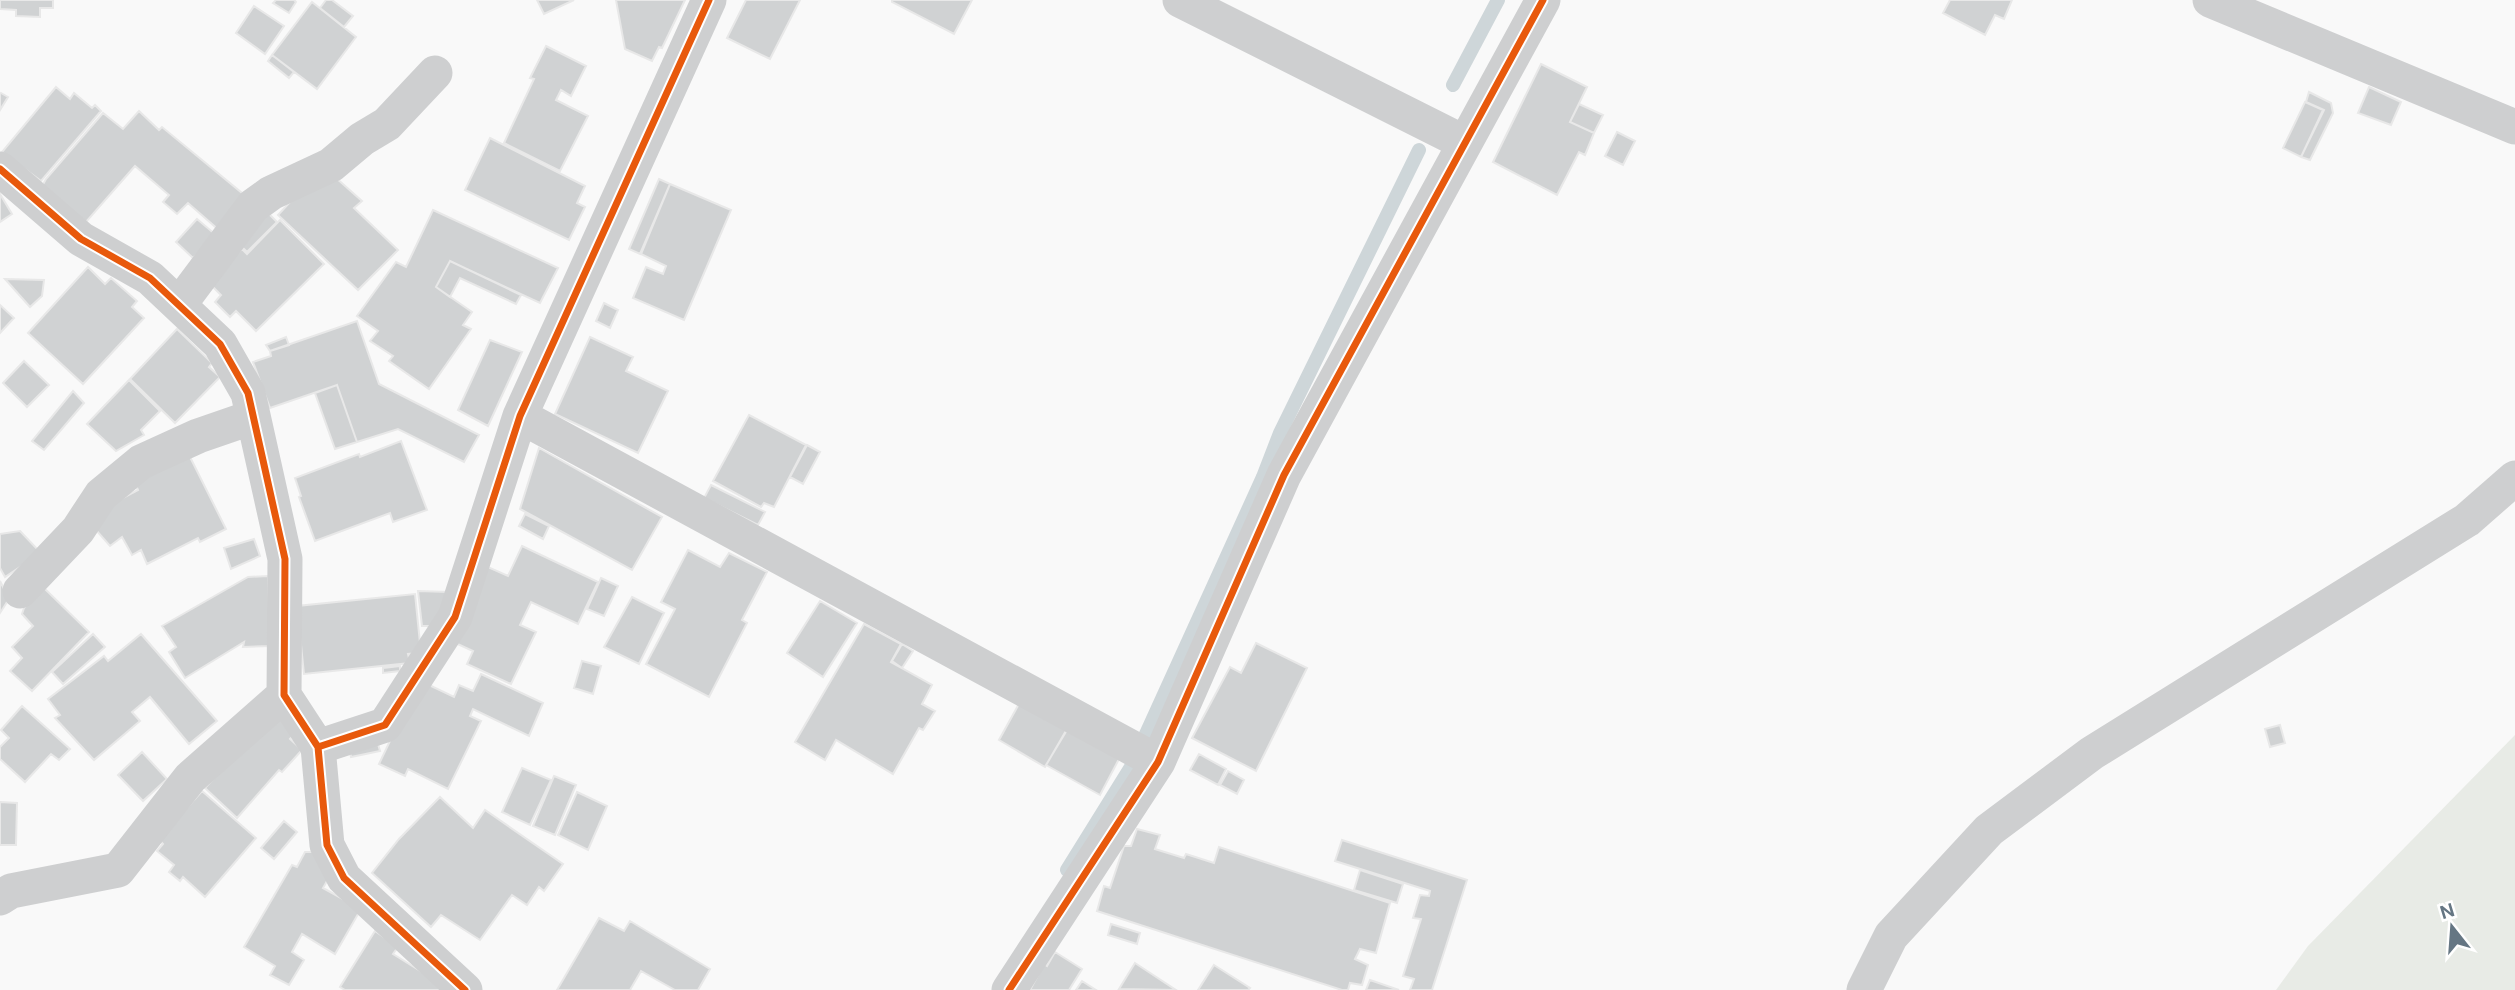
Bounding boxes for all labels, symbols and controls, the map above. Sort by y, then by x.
north arrow [2417,892,2487,962]
text: N [2437,897,2457,925]

